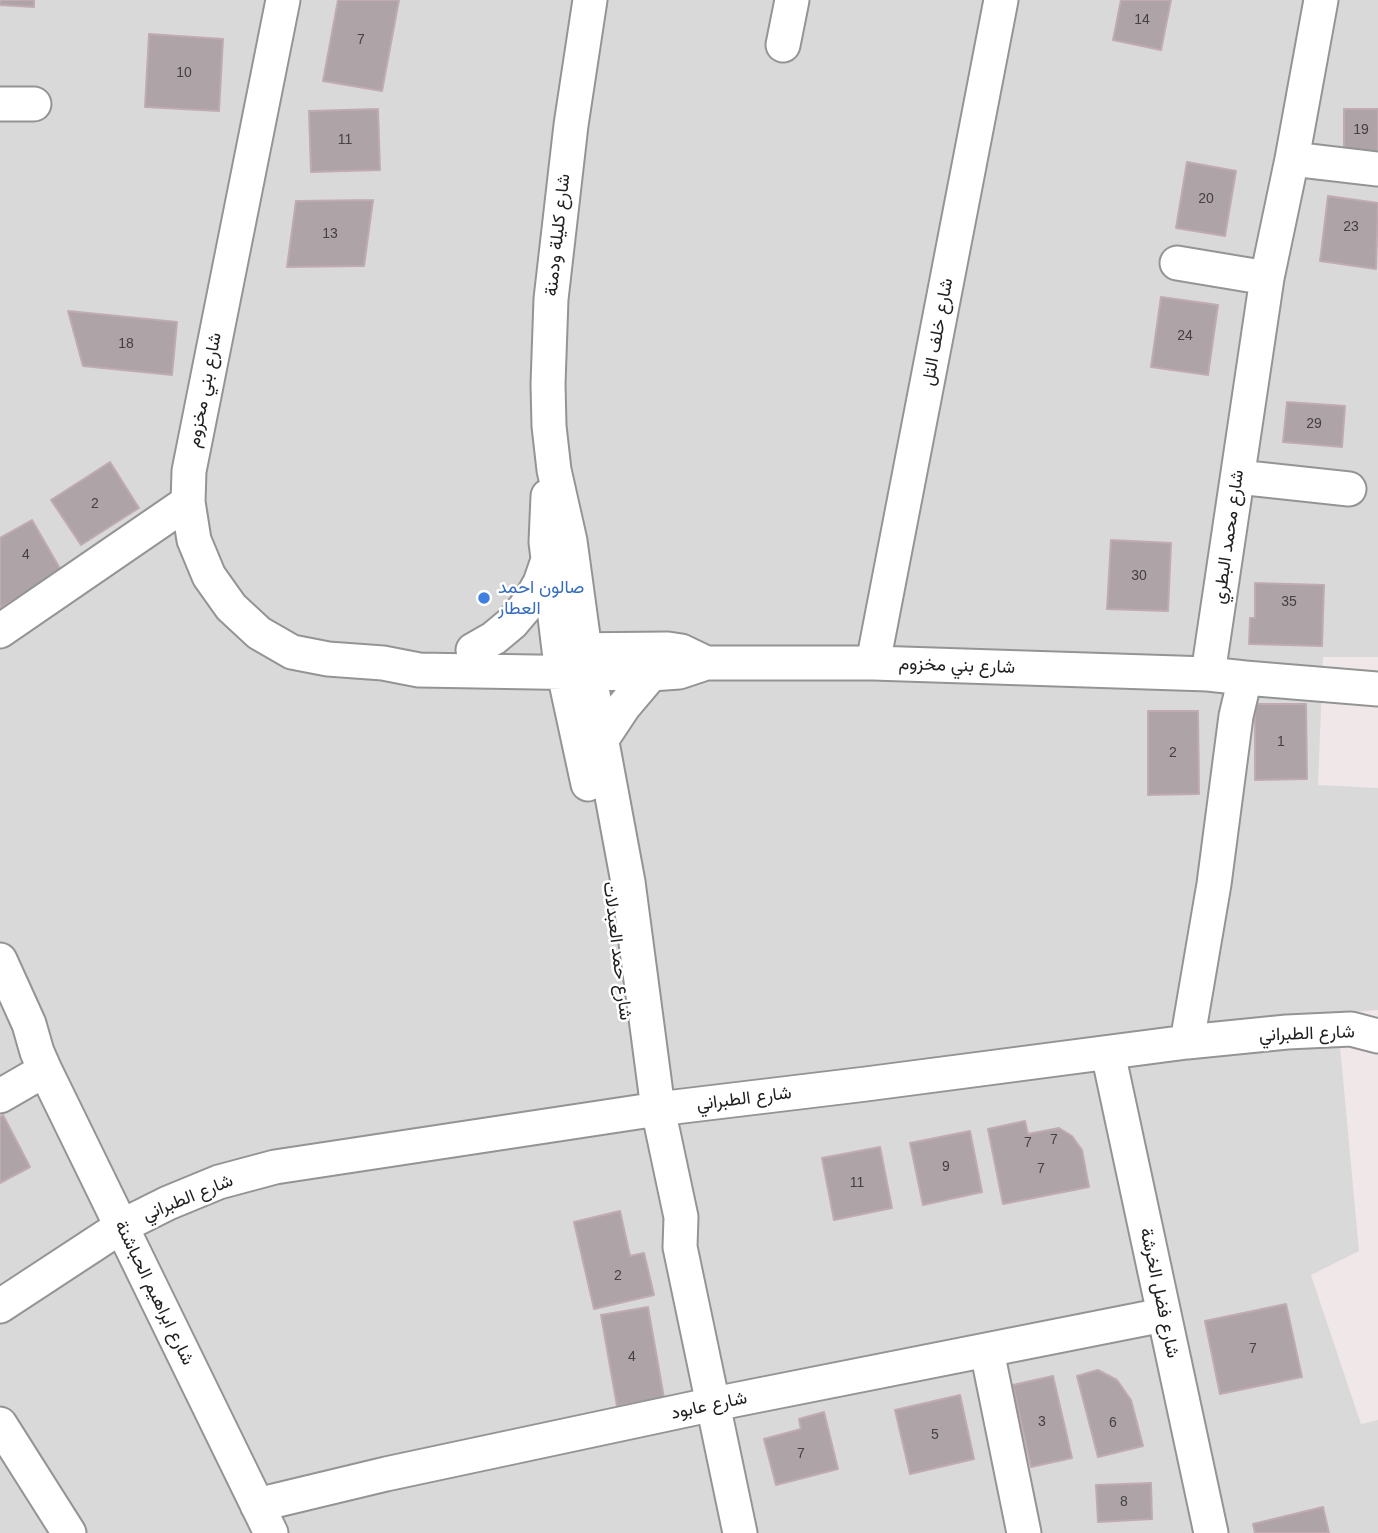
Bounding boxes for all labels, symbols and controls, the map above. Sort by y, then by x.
house number: 14 [1134,12,1150,28]
house number: 7 [357,32,365,48]
house number: 10 [176,65,192,81]
house number: 19 [1353,122,1369,138]
house number: 11 [338,132,352,148]
street label: شارع كليلة ودمنة [541,173,575,297]
house number: 20 [1198,191,1214,207]
house number: 23 [1343,219,1359,235]
house number: 13 [322,226,338,242]
street label: شارع خلف التل [918,276,958,388]
house number: 24 [1177,328,1193,344]
street label: شارع بني مخزوم [183,331,227,449]
house number: 18 [118,336,134,352]
house number: 29 [1306,416,1322,432]
street label: شارع محمد البطري [1209,468,1249,606]
house number: 2 [91,496,99,512]
house number: 4 [22,547,30,563]
house number: 30 [1131,568,1147,584]
place label: صالون احمد العطار [498,577,584,620]
marker: صالون احمد العطار [476,590,492,606]
house number: 35 [1281,594,1297,610]
street label: شارع بني مخزوم [898,653,1016,679]
house number: 1 [1277,734,1285,750]
house number: 2 [1169,745,1177,761]
street label: شارع حمد العبدلات [598,880,636,1022]
street label: شارع الطبراني [1259,1022,1355,1046]
street label: شارع الطبراني [695,1082,793,1116]
house number: 7 [1050,1132,1058,1148]
house number: 7 [1024,1135,1032,1151]
house number: 9 [942,1159,950,1175]
house number: 7 [1037,1161,1045,1177]
street label: شارع الطبراني [140,1170,236,1226]
house number: 11 [850,1175,864,1191]
street label: شارع ابراهيم الحباشنة [110,1217,198,1369]
street label: شارع فضل الخرشة [1135,1226,1183,1360]
house number: 2 [614,1268,622,1284]
house number: 7 [1249,1341,1257,1357]
house number: 4 [628,1349,636,1365]
street label: شارع عابود [669,1387,749,1425]
house number: 3 [1038,1414,1046,1430]
house number: 6 [1109,1415,1117,1431]
house number: 5 [931,1427,939,1443]
house number: 7 [797,1446,805,1462]
house number: 8 [1120,1494,1128,1510]

